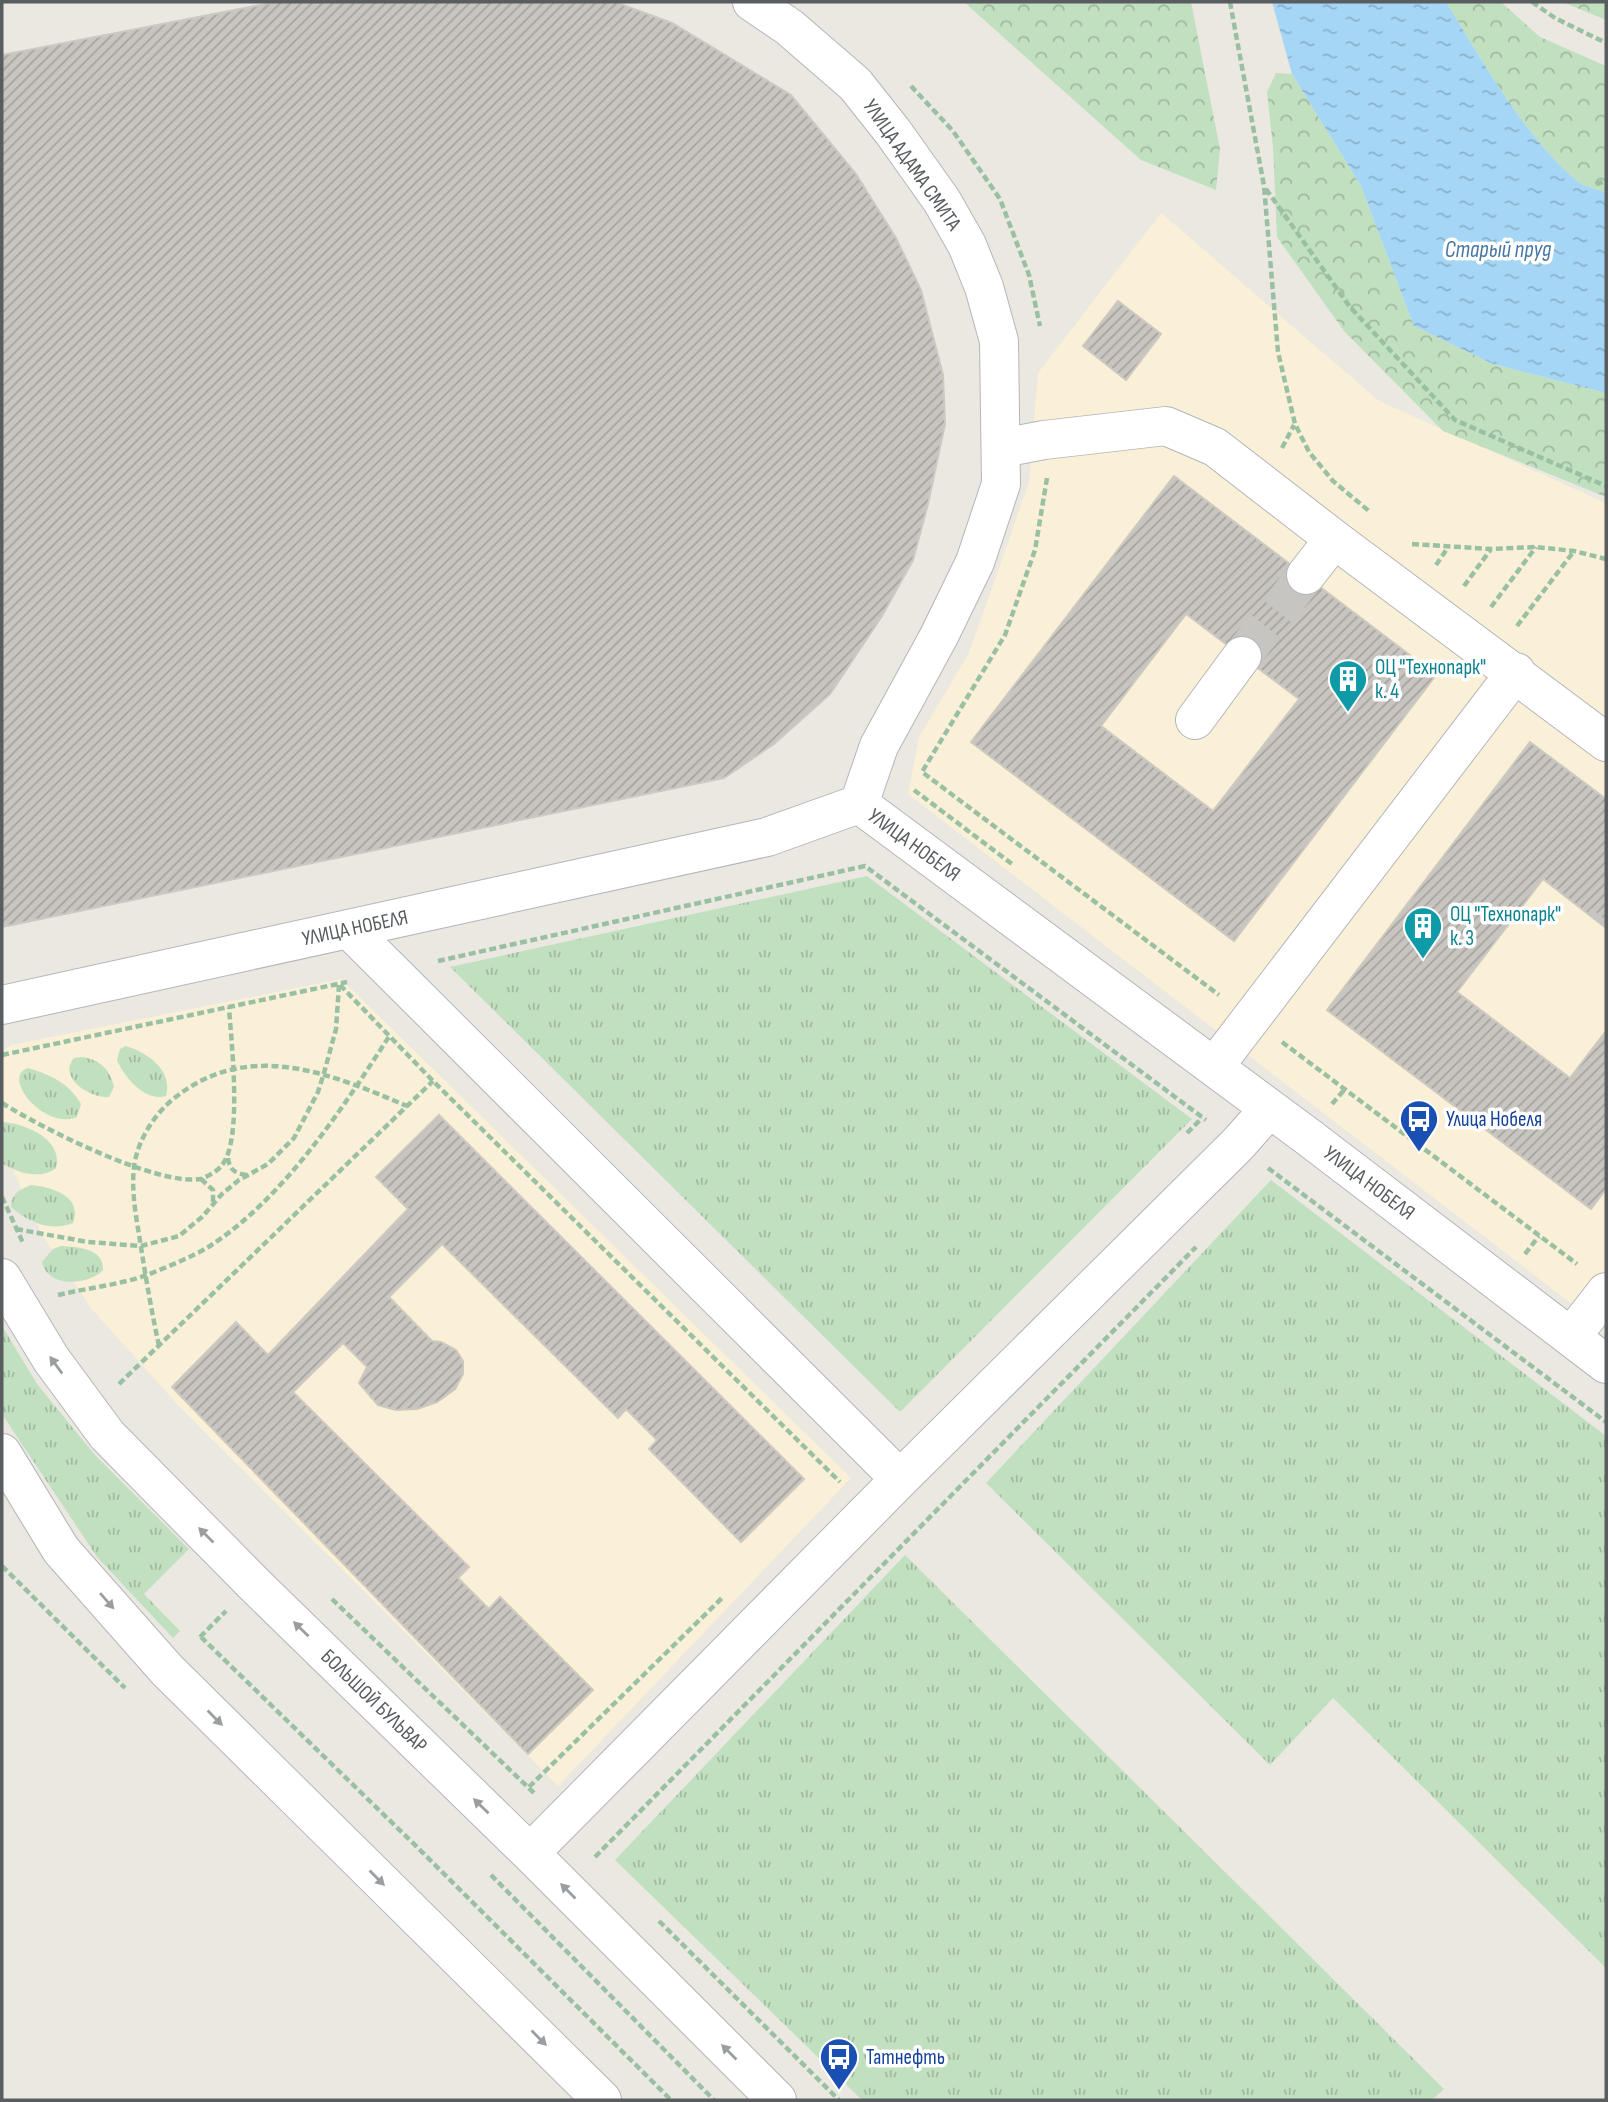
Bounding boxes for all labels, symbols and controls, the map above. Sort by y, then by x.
street label: УЛИЦА АДАМА СМИТА [858,95,967,236]
water label: Старый пруд [1445,236,1552,264]
place label: ОЦ "Технопарк" к. 4 [1375,655,1486,704]
building icon: ОЦ "Технопарк" к. 4 [1327,658,1369,713]
street label: УЛИЦА НОБЕЛЯ [863,803,965,887]
place label: ОЦ "Технопарк" к. 3 [1450,902,1561,951]
street label: УЛИЦА НОБЕЛЯ [300,905,410,951]
building icon: ОЦ "Технопарк" к. 3 [1402,905,1444,960]
bus stop icon: Улица Нобеля [1398,1098,1440,1153]
place label: Улица Нобеля [1446,1107,1542,1132]
street label: УЛИЦА НОБЕЛЯ [1318,1141,1420,1225]
one-way arrow [49,1356,63,1374]
one-way arrow [199,1527,215,1544]
one-way arrow [98,1592,114,1609]
one-way arrow [293,1622,310,1638]
street label: БОЛЬШОЙ БУЛЬВАР [316,1644,432,1758]
one-way arrow [207,1709,224,1726]
one-way arrow [473,1798,490,1814]
one-way arrow [368,1869,385,1885]
one-way arrow [560,1883,576,1899]
one-way arrow [530,2029,547,2046]
bus stop icon: Татнефть [818,2036,860,2091]
one-way arrow [721,2044,737,2061]
place label: Татнефть [866,2045,945,2070]

